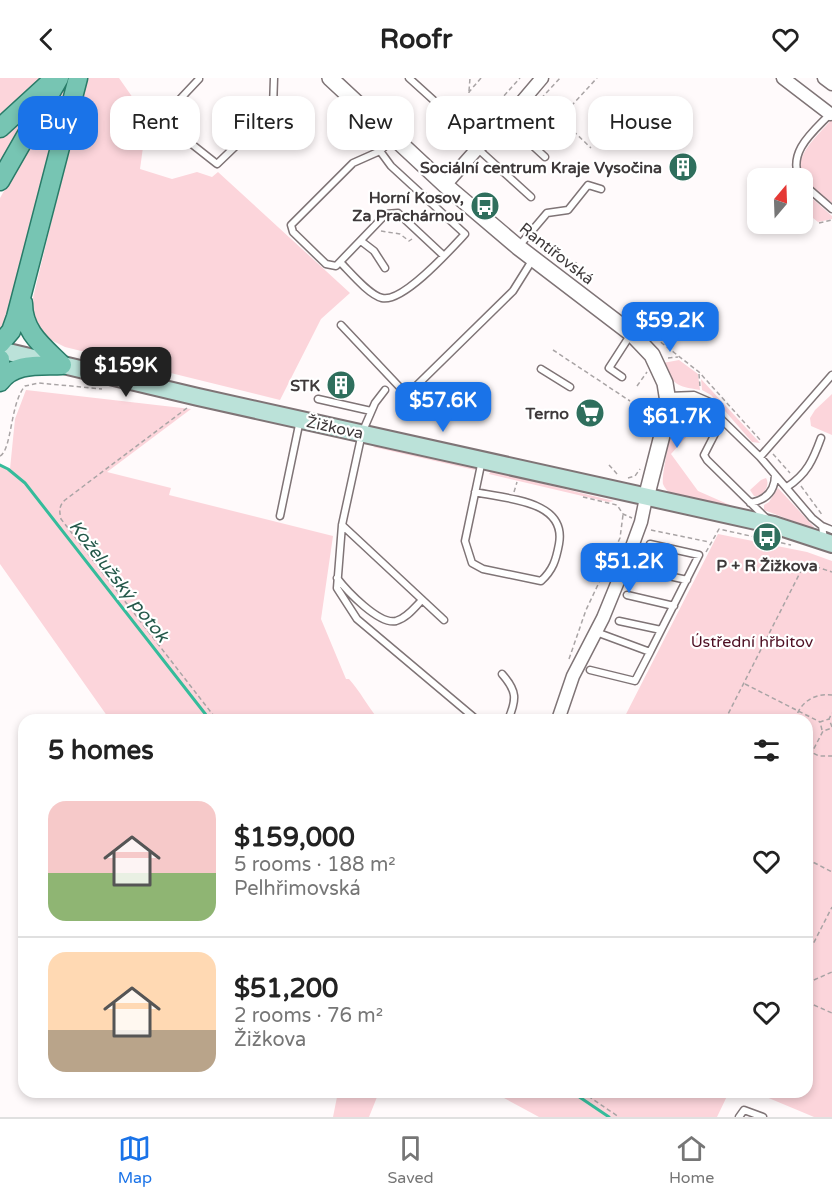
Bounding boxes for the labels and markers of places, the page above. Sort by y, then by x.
building icon: Sociální centrum Kraje Vysočina [667,151,699,183]
place label: Sociální centrum Kraje Vysočina [420,158,662,178]
place label: Horní Kosov, Za Prachárnou [352,188,464,226]
bus stop icon: Horní Kosov, Za Prachárnou [469,190,501,222]
pin: $59.2K [621,302,719,353]
pin: $159K [84,347,168,398]
building icon: STK [325,369,357,401]
place label: STK [290,376,320,396]
pin: $57.6K [394,382,492,433]
supermarket icon: Terno [574,397,606,429]
pin: $61.7K [628,398,726,449]
place label: Terno [525,404,569,424]
bus stop icon: P + R Žižkova [751,521,783,553]
pin: $51.2K [580,543,678,594]
place label: P + R Žižkova [716,556,818,576]

